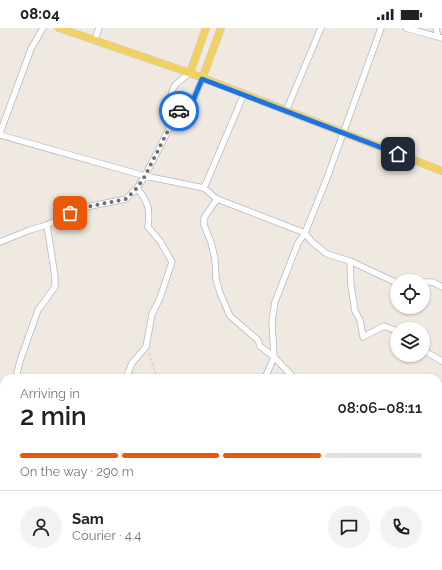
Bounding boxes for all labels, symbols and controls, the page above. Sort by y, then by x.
text: 08:04 [20,5,60,23]
courier [159,91,199,131]
icon: car [168,100,190,122]
pin [381,137,415,171]
icon: home [387,143,409,165]
pin [53,196,87,230]
icon: bag [59,202,81,224]
map controls [390,274,430,362]
button: locate [390,274,430,314]
button: layers [390,322,430,362]
text: Arriving in [20,386,80,401]
text: 08:06–08:11 [338,399,422,417]
text: 2 min [20,401,87,431]
text: On the way · 290 m [20,464,134,479]
button: person [20,506,62,548]
button: chat [328,506,370,548]
button: phone [380,506,422,548]
text: Sam [72,510,104,528]
text: Courier · 4.4 [72,528,141,543]

